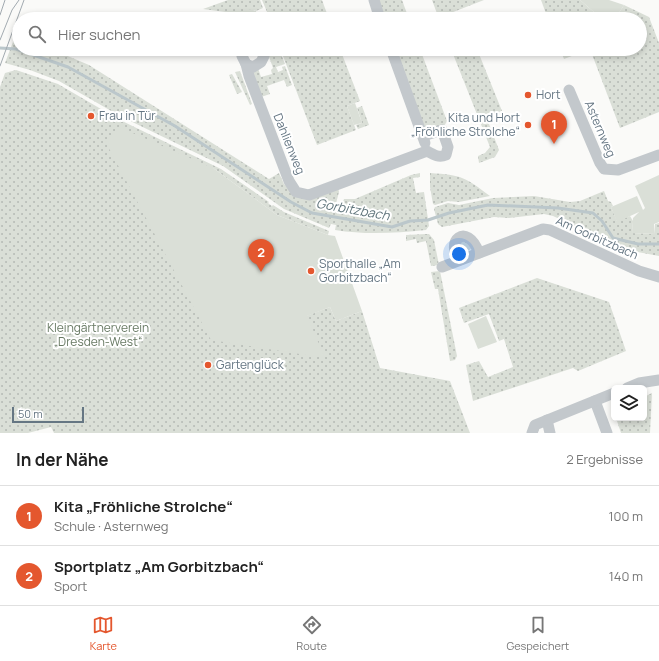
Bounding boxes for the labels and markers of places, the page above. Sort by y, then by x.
place label: Hort [536,86,561,103]
marker: Hort [523,90,533,100]
place label: Frau in Tür [99,107,156,124]
place label: Kita und Hort „Fröhliche Strolche“ [411,109,520,140]
marker: Frau in Tür [86,111,96,121]
pin: 1 [541,111,567,144]
marker: Kita und Hort „Fröhliche Strolche“ [523,120,533,130]
pin: 2 [248,239,274,272]
place label: Sporthalle „Am Gorbitzbach“ [319,255,401,286]
marker: Sporthalle „Am Gorbitzbach“ [306,266,316,276]
place label: Gartenglück [216,356,285,373]
marker: Gartenglück [203,360,213,370]

